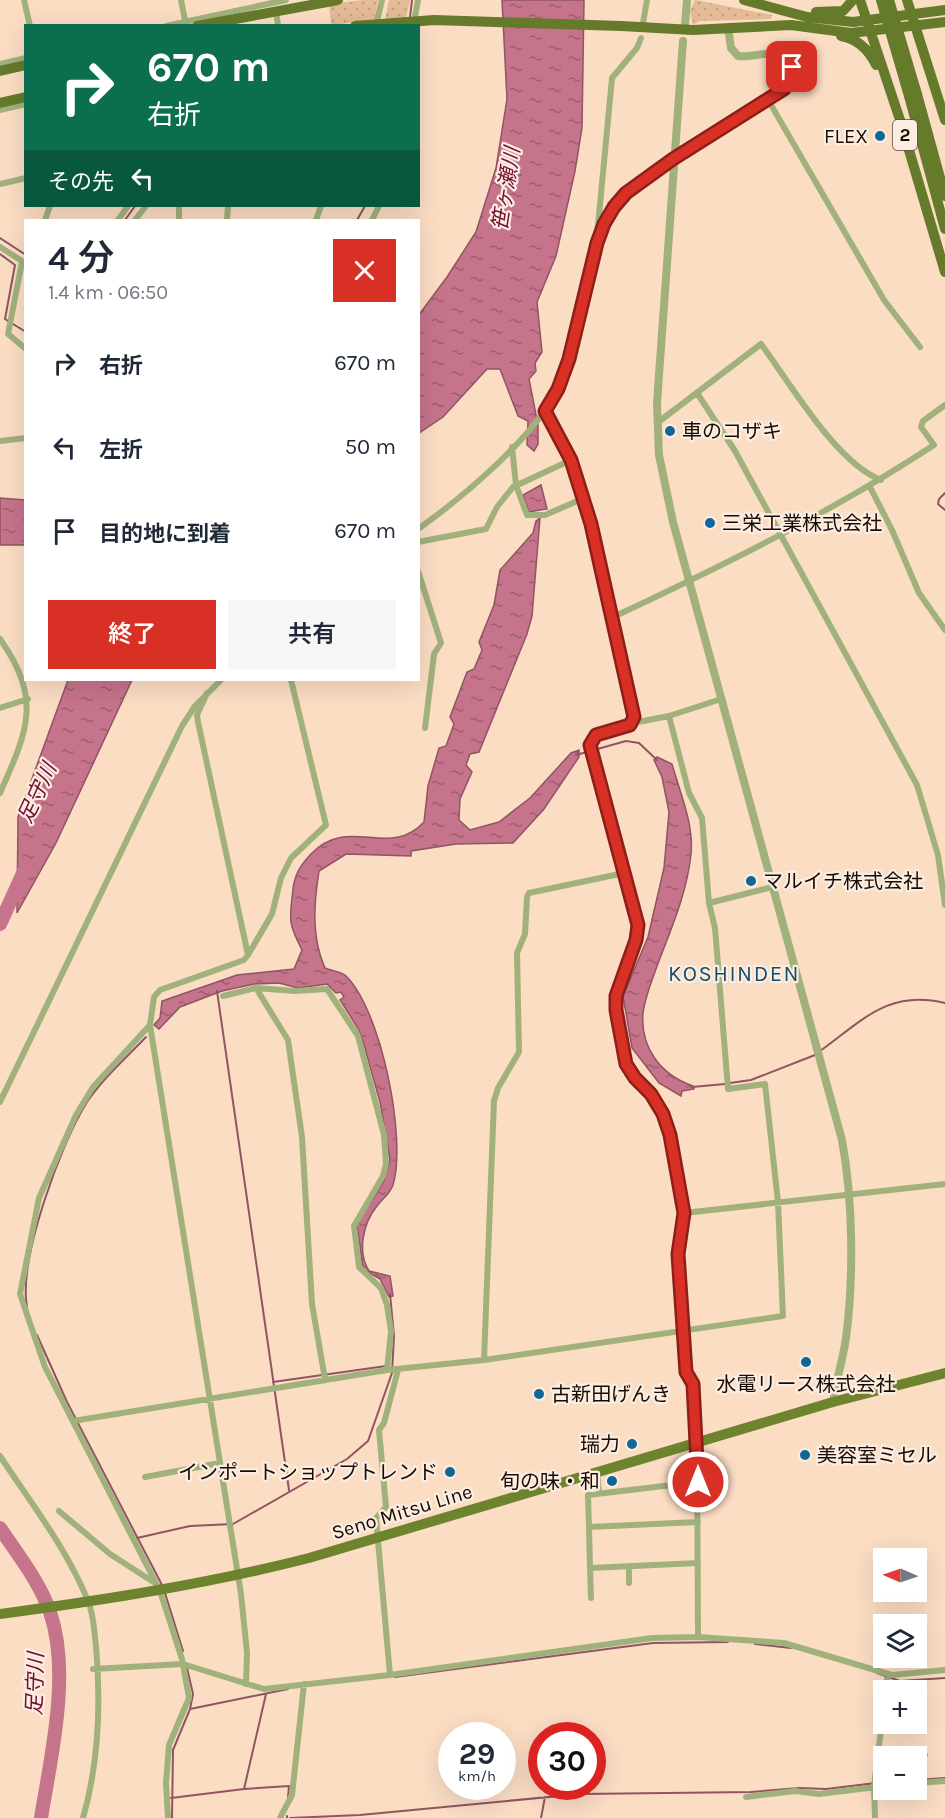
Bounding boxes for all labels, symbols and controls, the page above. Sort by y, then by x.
pin [766,41,817,92]
text: 670 m [147,42,270,92]
icon: right [48,48,126,126]
icon: arrive [775,50,808,83]
text: 右折 [147,99,201,131]
road number: 2 [893,120,917,150]
place label: FLEX [824,125,868,148]
marker: FLEX [873,129,887,143]
water label: 笹ヶ瀬川 [488,144,525,232]
icon: left [126,162,159,195]
text: その先 [48,169,114,195]
text: 4 分 [48,237,114,279]
button: close [333,239,396,302]
text: 1.4 km · 06:50 [48,281,168,304]
icon: right [48,347,81,380]
text: 670 m [334,350,396,376]
text: 右折 [99,353,143,379]
place label: 車のコザキ [682,420,782,443]
marker: 車のコザキ [663,424,677,438]
icon: left [48,431,81,464]
text: 50 m [345,434,396,460]
text: 左折 [99,437,143,463]
place label: 三栄工業株式会社 [722,512,882,535]
icon: arrive [48,515,81,548]
marker: 三栄工業株式会社 [703,516,717,530]
text: 670 m [334,518,396,544]
text: 目的地に到着 [99,521,231,547]
button: 終了 [48,600,216,669]
button: 共有 [228,600,396,669]
water label: 足守川 [13,758,62,827]
place label: マルイチ株式会社 [763,870,923,893]
marker: マルイチ株式会社 [744,874,758,888]
district label: KOSHINDEN [668,961,800,987]
marker: 水電リース株式会社 [799,1355,813,1369]
place label: 水電リース株式会社 [717,1373,896,1396]
place label: 古新田げんき [551,1383,671,1406]
marker: 古新田げんき [532,1387,546,1401]
place label: 瑞力 [580,1433,620,1456]
marker: 瑞力 [625,1437,639,1451]
place label: 美容室ミセル [817,1444,937,1467]
marker: 美容室ミセル [798,1448,812,1462]
position arrow [666,1450,730,1514]
place label: インポートショップトレンド [178,1461,438,1484]
marker: インポートショップトレンド [443,1465,457,1479]
place label: 旬の味・和 [500,1470,600,1493]
marker: 旬の味・和 [605,1474,619,1488]
street label: Seno Mitsu Line [329,1480,475,1544]
north arrow [873,1548,927,1602]
map controls [873,1548,927,1800]
button: layers [873,1614,927,1668]
water label: 足守川 [22,1650,48,1716]
button: + [873,1680,927,1734]
speed limit sign: 30 [528,1722,606,1800]
text: 29 [459,1736,495,1772]
button: − [873,1746,927,1800]
text: km/h [458,1767,496,1785]

